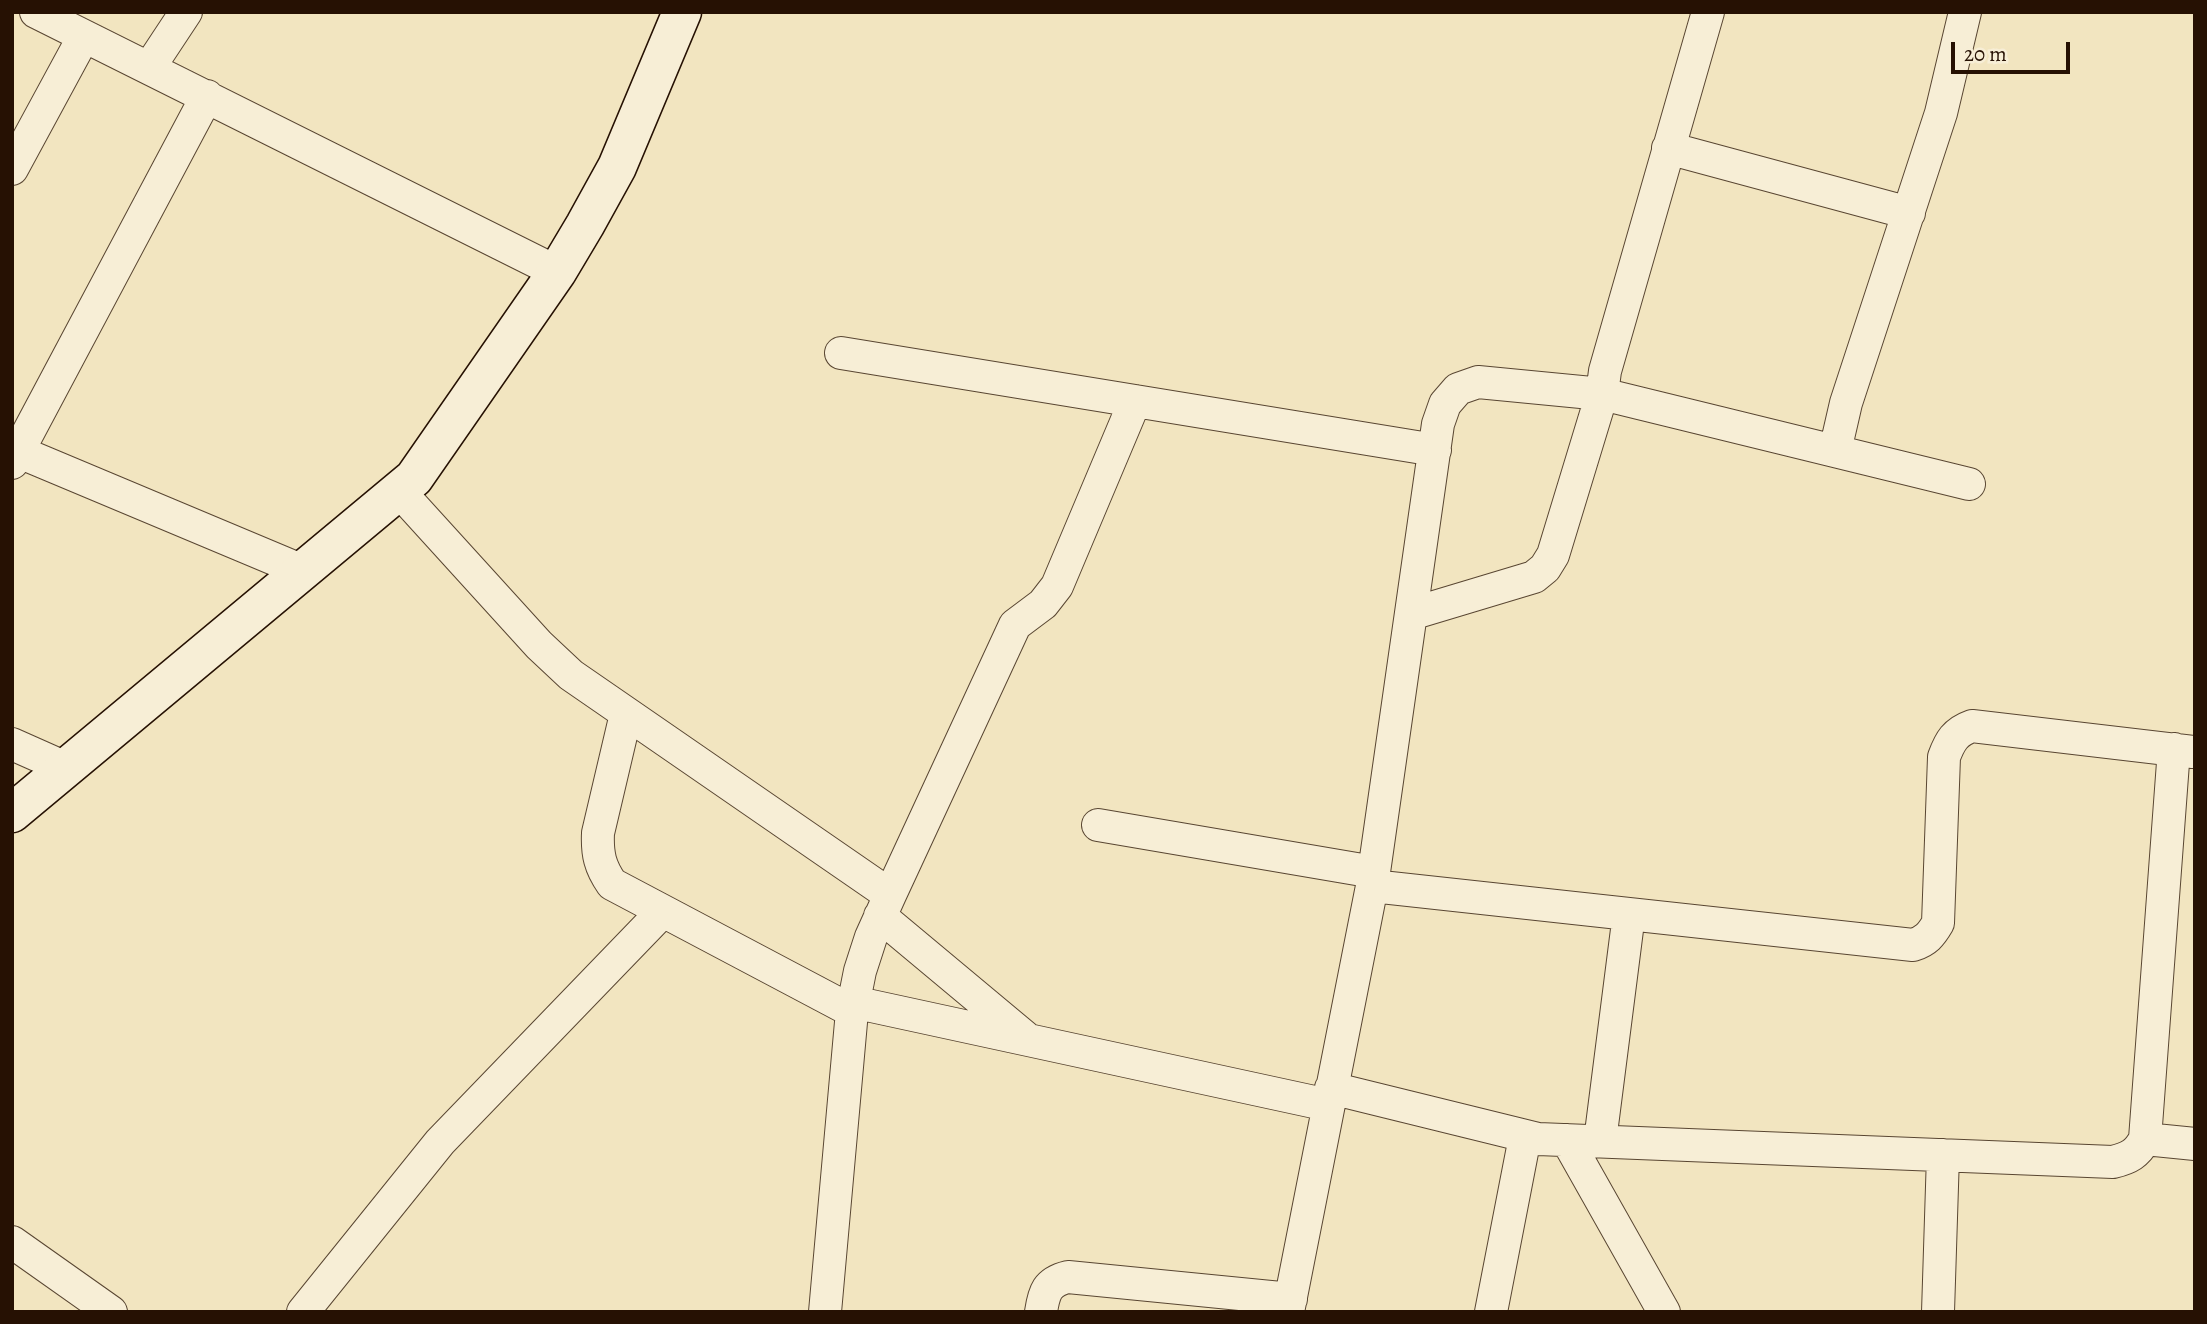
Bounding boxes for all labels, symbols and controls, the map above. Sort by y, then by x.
scale bar [1955,28,2074,72]
text: 20 m [1964,40,2007,68]

